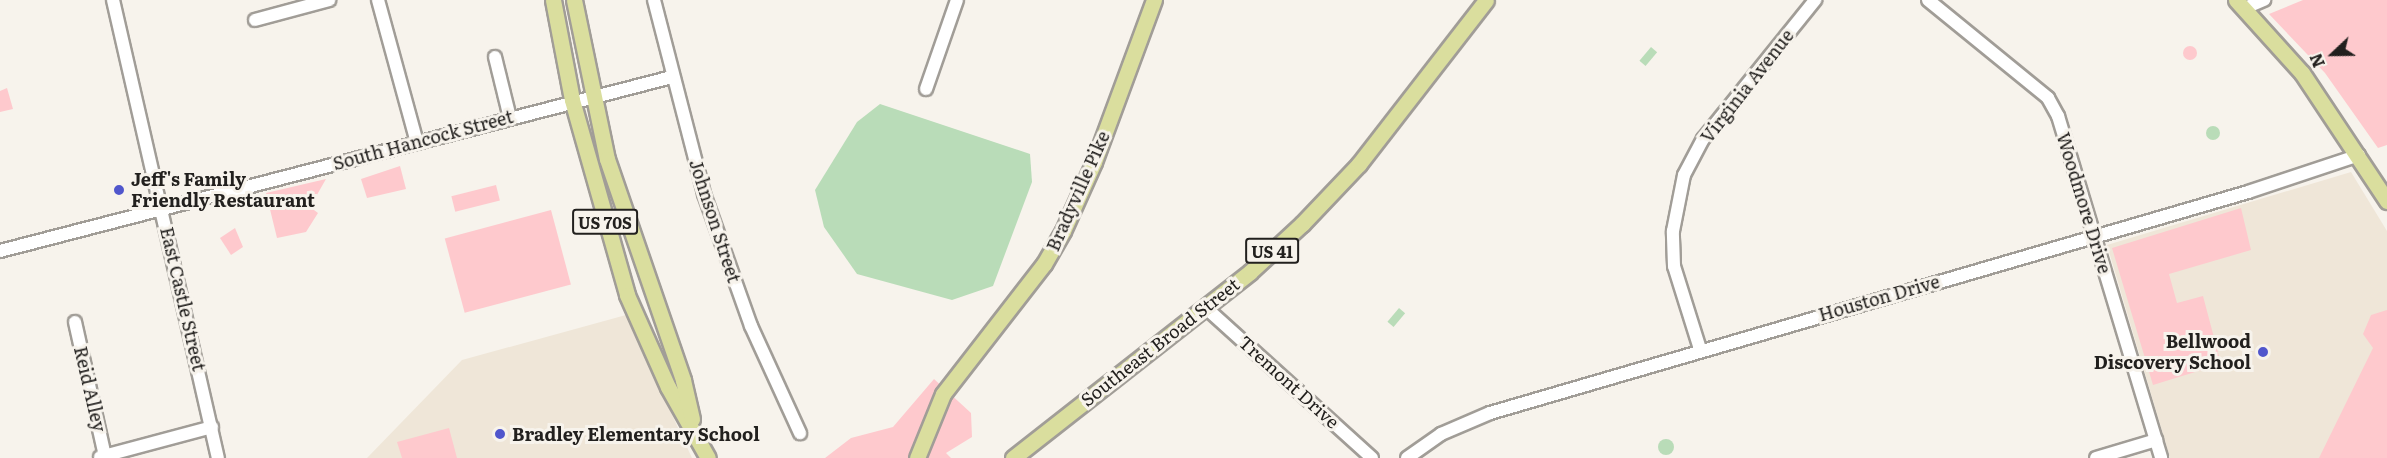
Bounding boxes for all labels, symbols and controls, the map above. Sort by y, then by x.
north arrow [2303,24,2363,84]
street label: Virginia Avenue [1696,25,1798,147]
text: N [2303,50,2330,71]
street label: South Hancock Street [331,106,515,174]
street label: Bradyville Pike [1042,128,1114,254]
street label: Woodmore Drive [2052,130,2116,276]
street label: Johnson Street [685,157,745,285]
place label: Jeff's Family Friendly Restaurant [131,169,315,212]
marker: Jeff's Family Friendly Restaurant [112,183,126,197]
road number: US 70S [572,209,638,235]
street label: East Castle Street [156,225,210,373]
road number: US 41 [1245,238,1299,264]
street label: Houston Drive [1816,270,1942,326]
street label: Southeast Broad Street [1076,273,1244,411]
street label: Tremont Drive [1234,331,1344,433]
place label: Bellwood Discovery School [2094,331,2251,374]
street label: Reid Alley [70,344,110,434]
marker: Bellwood Discovery School [2256,345,2270,359]
place label: Bradley Elementary School [512,423,760,445]
marker: Bradley Elementary School [493,427,507,441]

